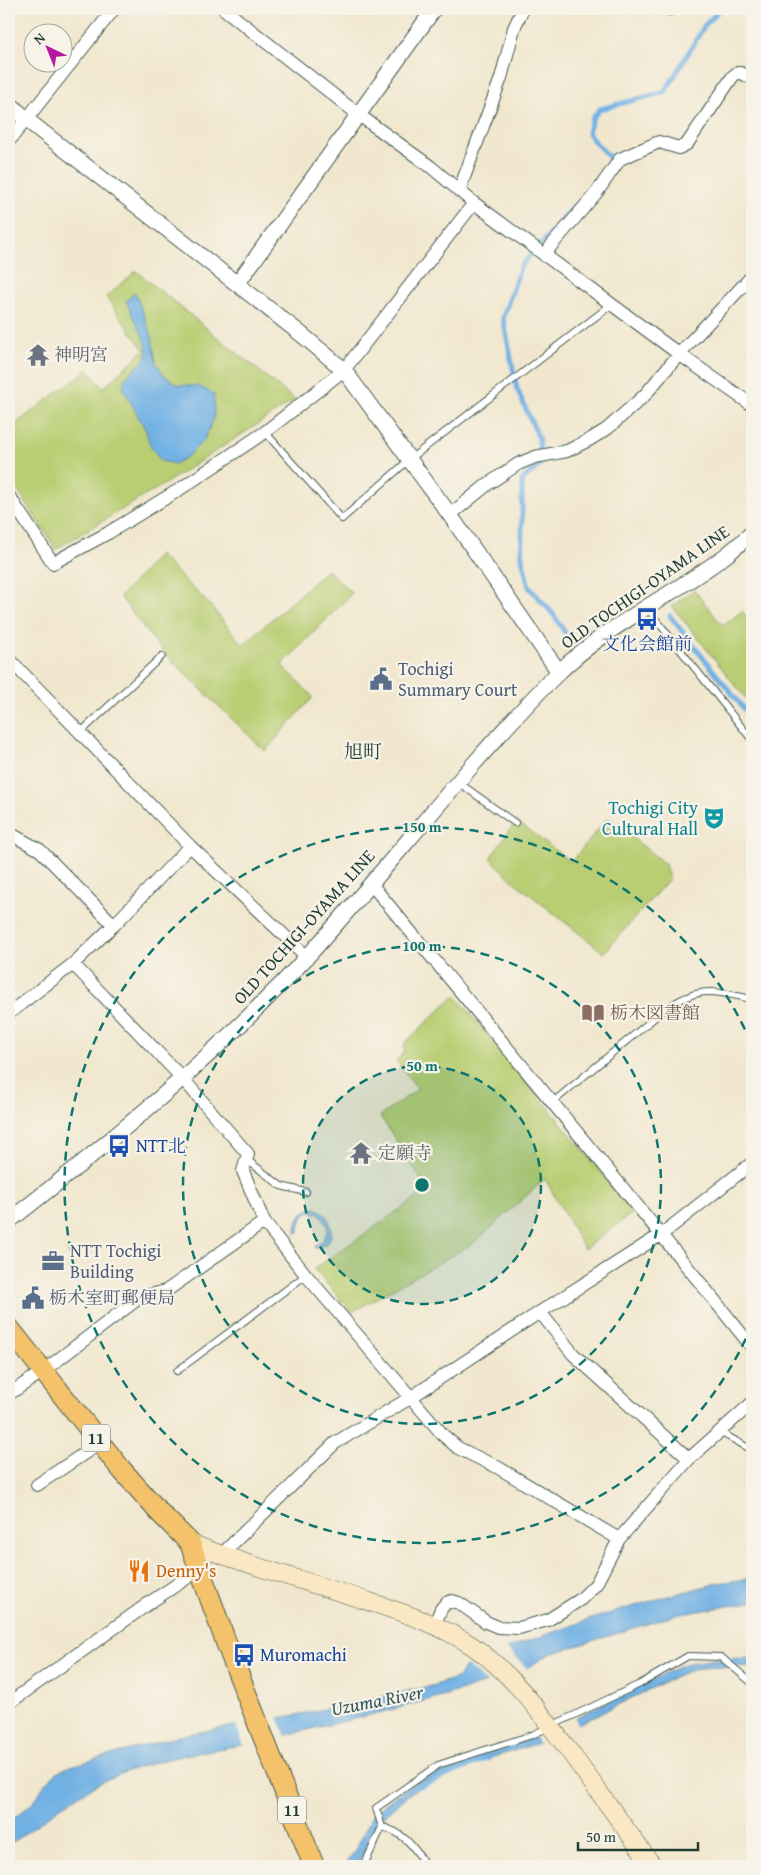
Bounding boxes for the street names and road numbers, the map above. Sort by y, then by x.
street label: OLD TOCHIGI-OYAMA LINE [555,518,735,655]
street label: OLD TOCHIGI-OYAMA LINE [226,843,381,1010]
road number: 11 [82,1425,110,1452]
road number: 11 [278,1796,306,1824]

